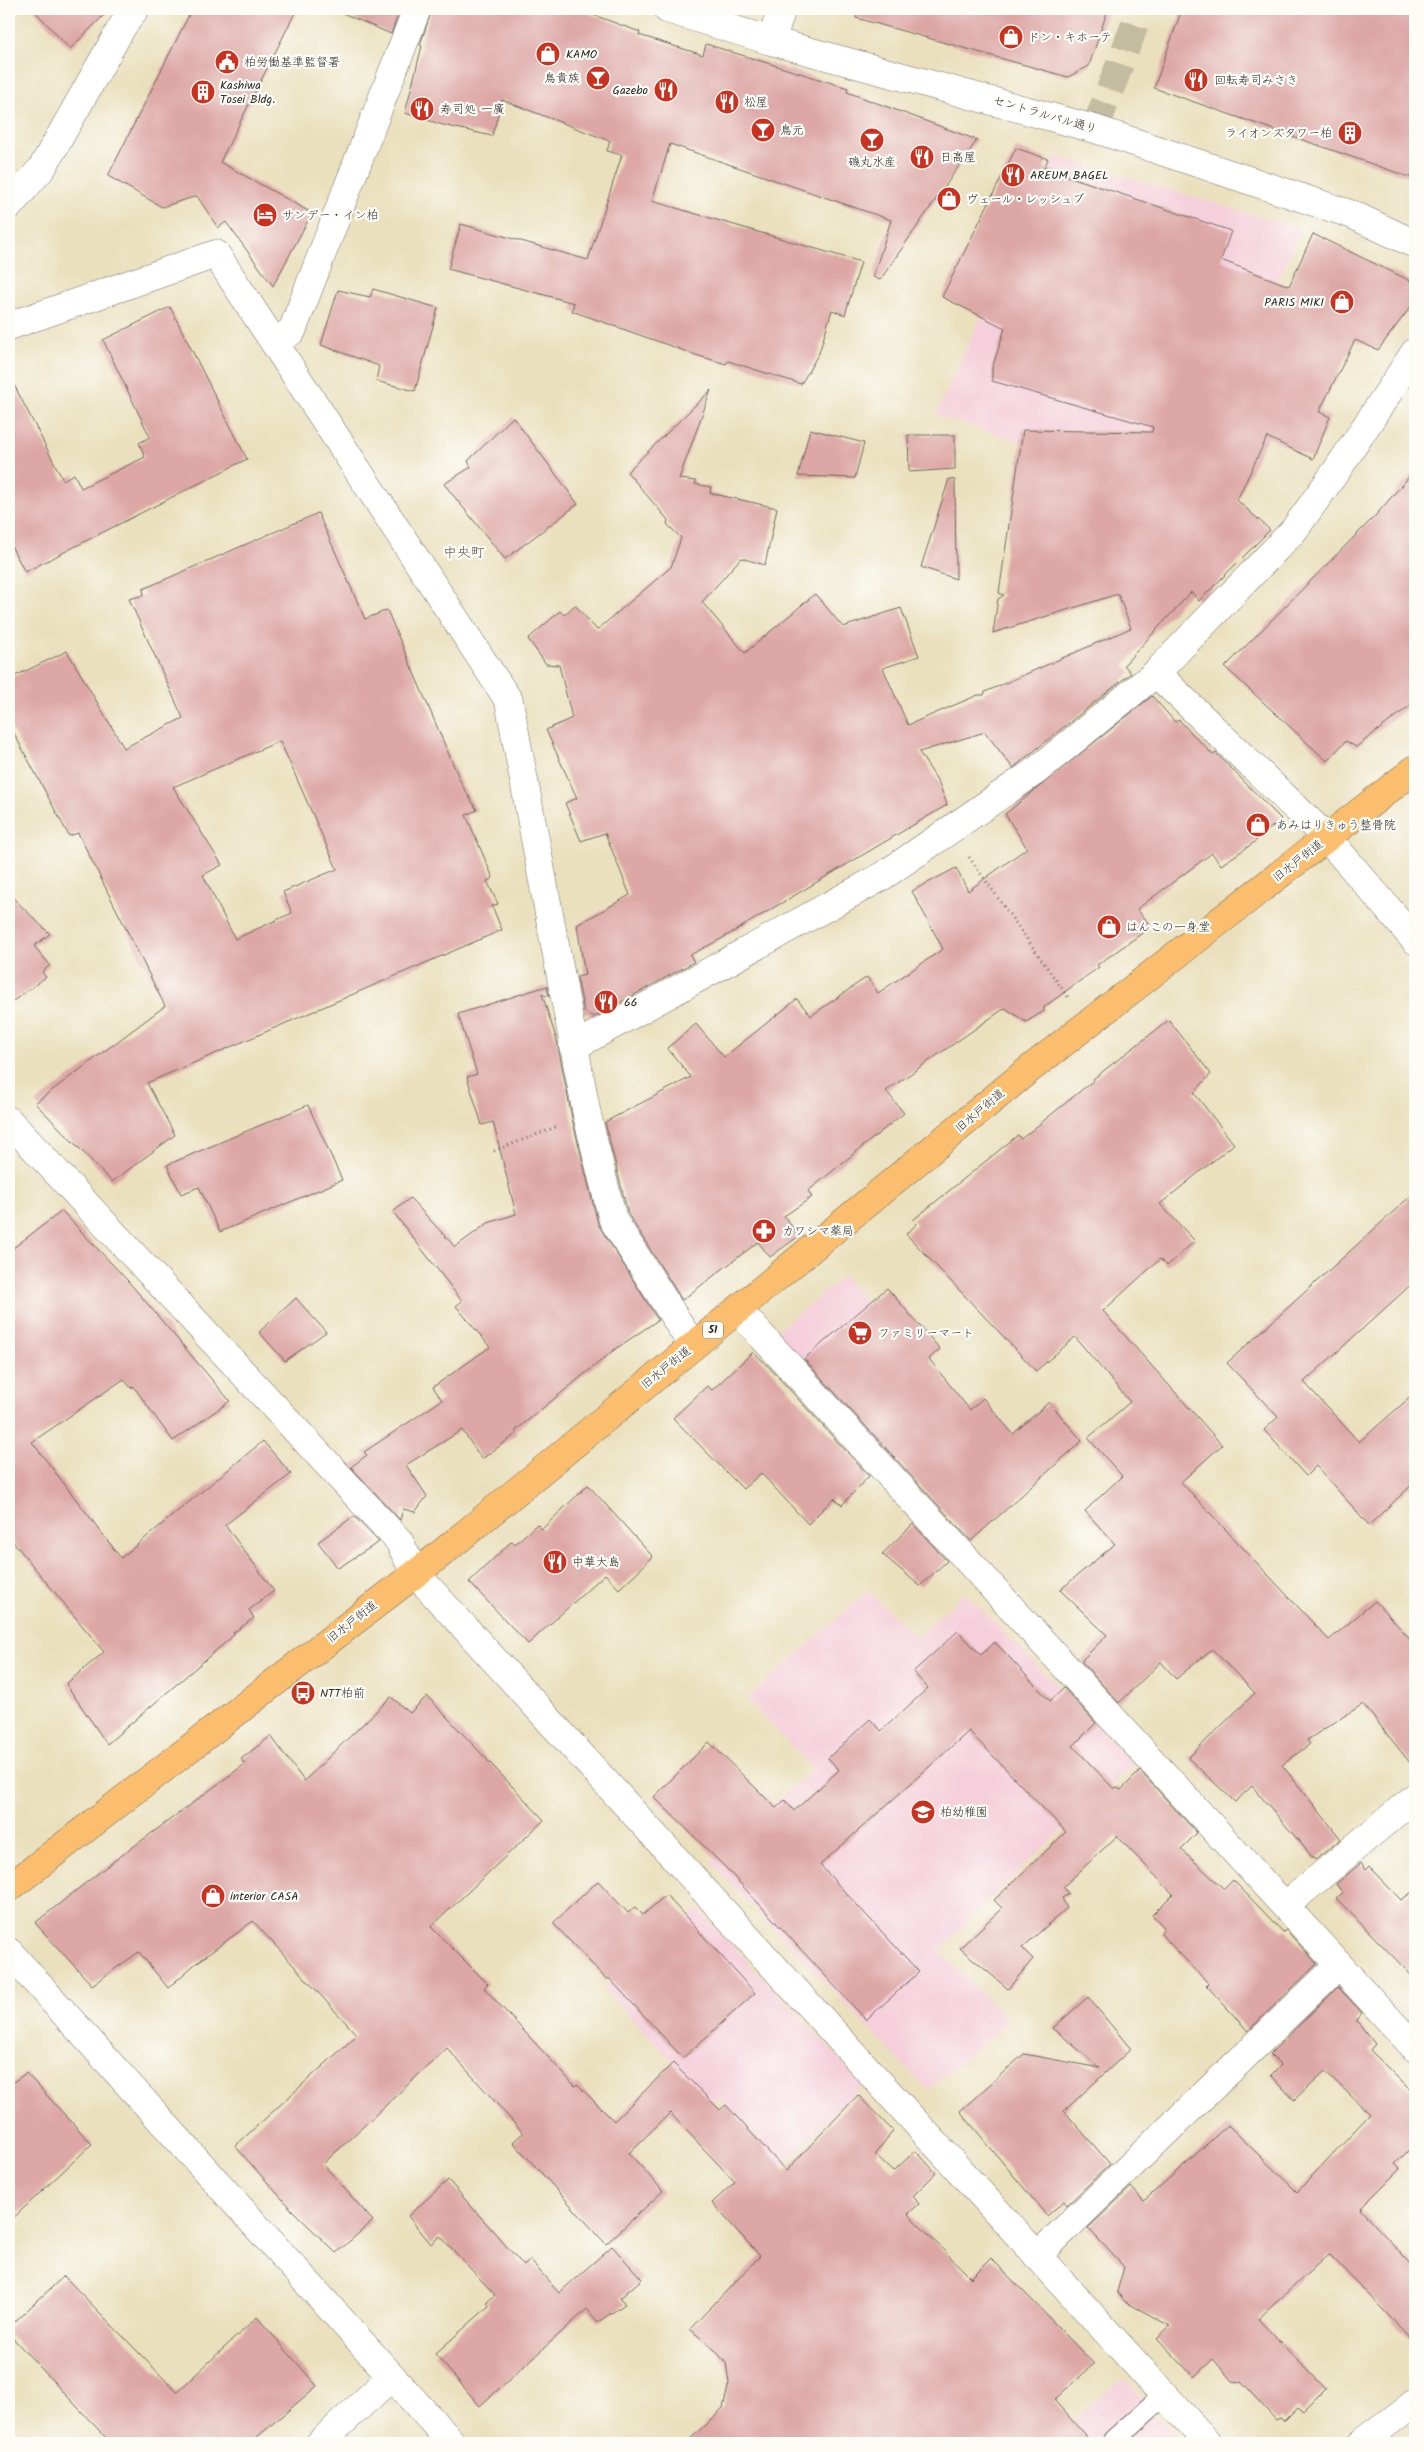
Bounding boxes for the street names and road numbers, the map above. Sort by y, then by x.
street label: セントラルパル通り [991,91,1099,139]
street label: 旧水戸街道 [1269,835,1327,887]
street label: 旧水戸街道 [951,1084,1009,1138]
road number: 51 [703,1322,723,1338]
street label: 旧水戸街道 [637,1342,695,1394]
street label: 旧水戸街道 [323,1596,381,1648]

